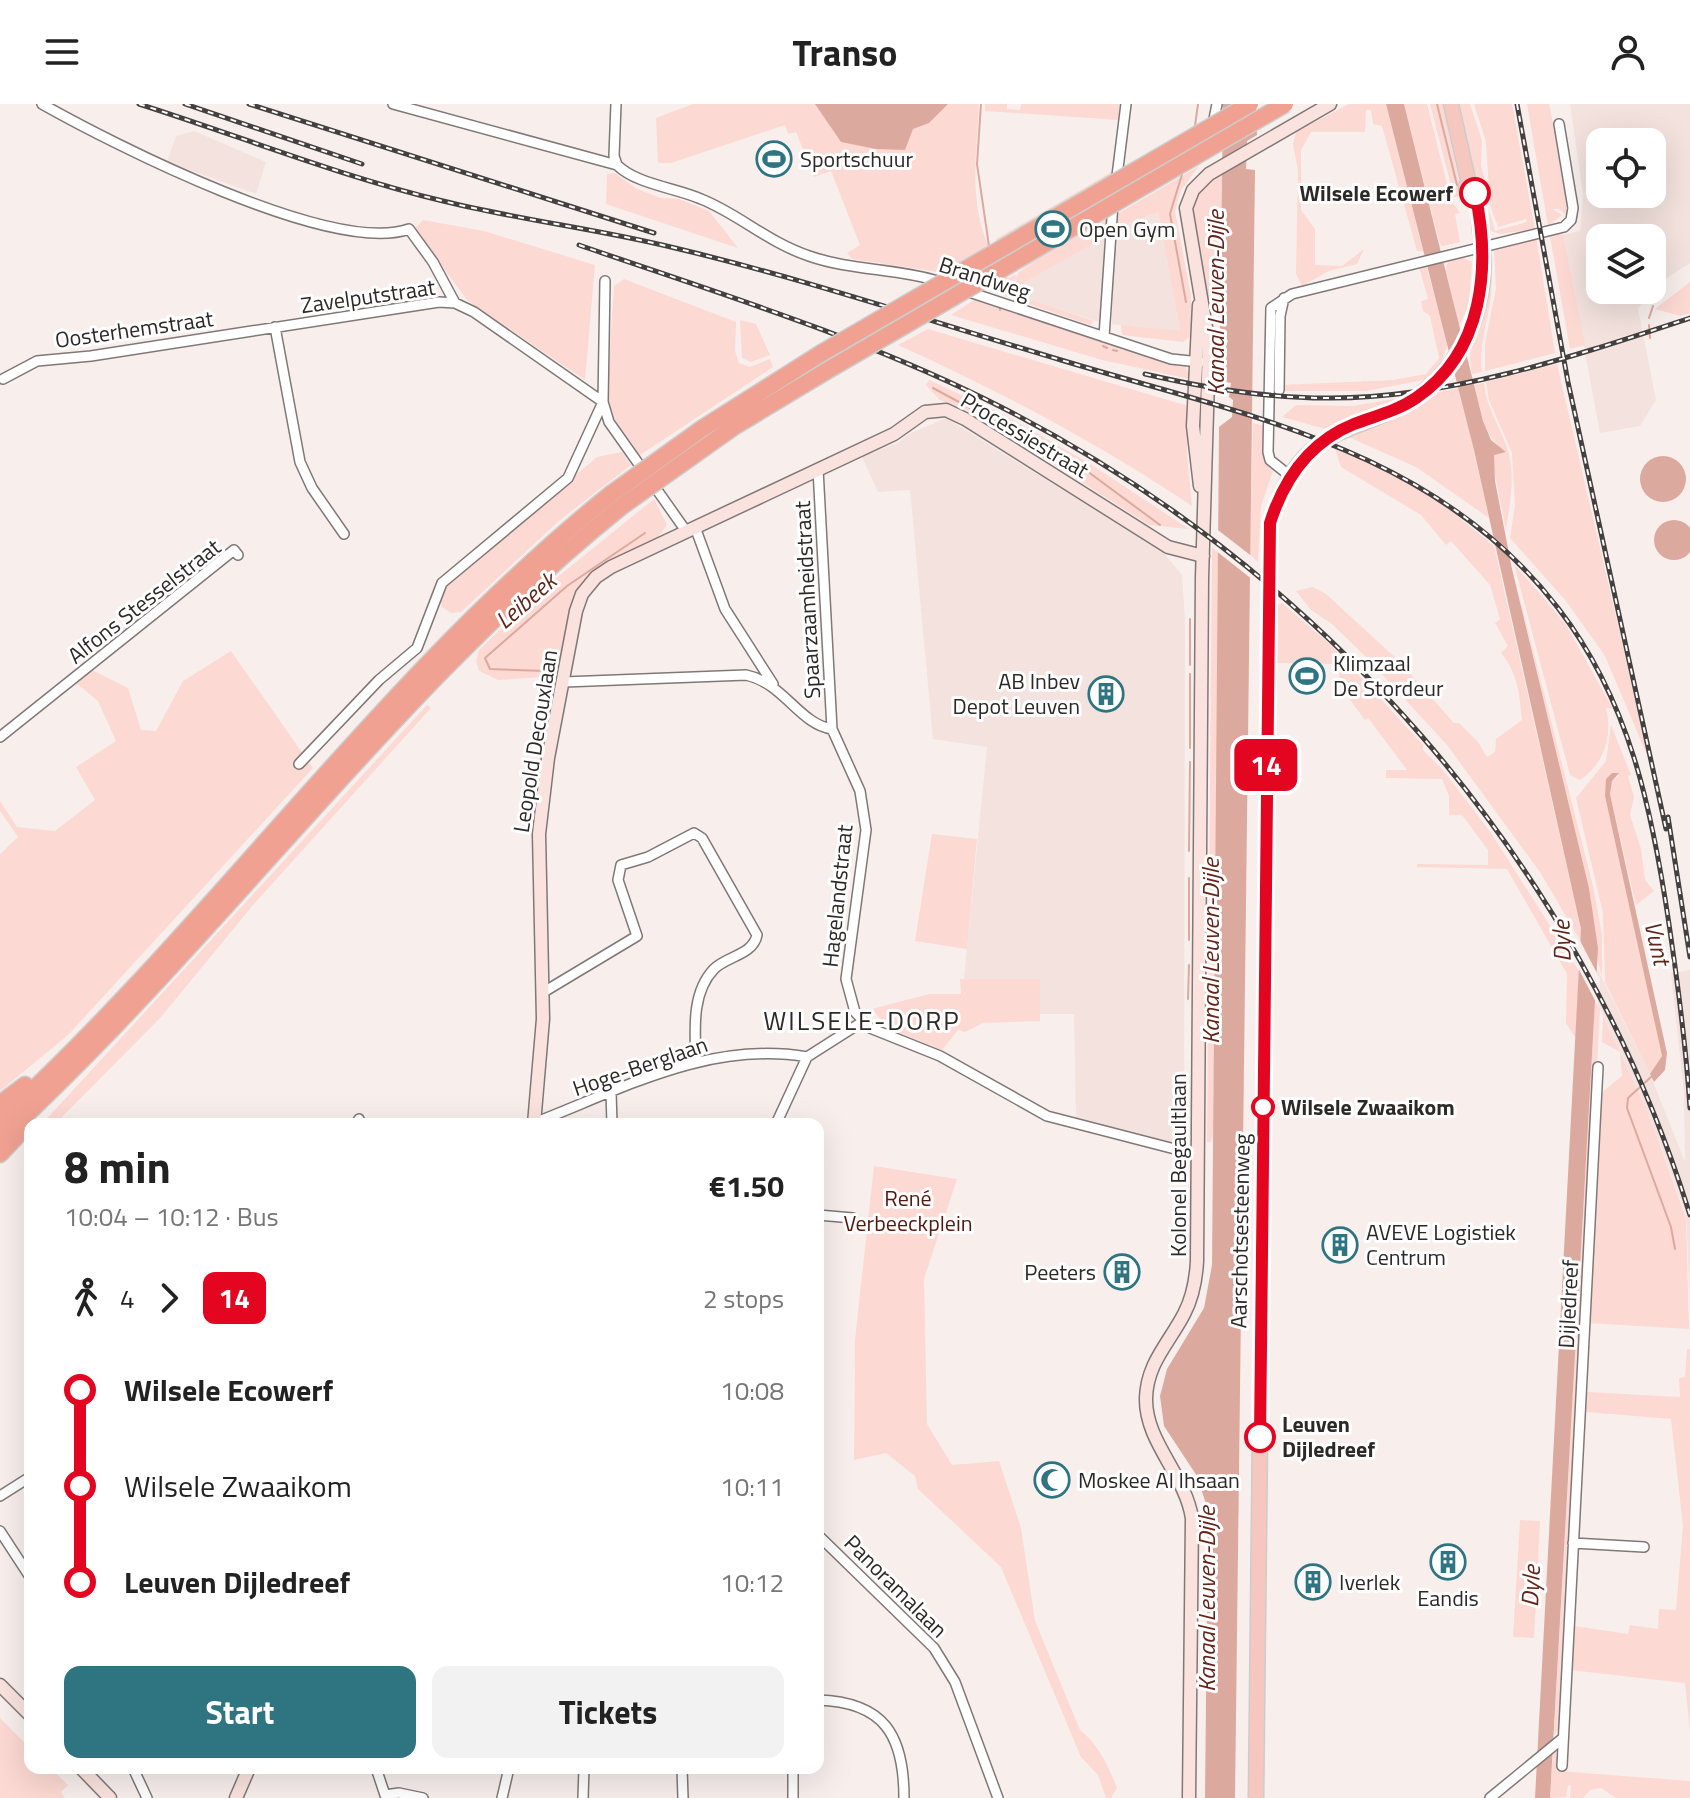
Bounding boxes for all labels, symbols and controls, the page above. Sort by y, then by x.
text: Transo [793,25,897,80]
icon: menu [40,30,84,74]
icon: person [1606,30,1650,74]
map controls [1586,128,1666,304]
button: locate [1586,128,1666,208]
sports icon: Sportschuur [755,140,793,178]
place label: Sportschuur [800,142,913,176]
place label: Wilsele Ecowerf [1300,176,1453,210]
marker: Wilsele Ecowerf [1460,178,1490,208]
water label: Kanaal Leuven-Dijle [1197,208,1233,396]
sports icon: Open Gym [1034,210,1072,248]
place label: Open Gym [1079,212,1175,246]
button: layers [1586,224,1666,304]
street label: Brandweg [935,247,1035,309]
street label: Zavelputstraat [298,270,438,322]
street label: Oosterhemstraat [53,301,216,357]
street label: Processiestraat [954,383,1096,487]
street label: Spaarzaamheidstraat [785,500,829,700]
street label: Alfons Stesselstraat [60,530,228,672]
water label: Leibeek [487,561,566,637]
place label: Klimzaal De Stordeur [1333,646,1444,705]
street label: Leopold Decouxlaan [504,647,566,835]
sports icon: Klimzaal De Stordeur [1288,657,1326,695]
place label: AB Inbev Depot Leuven [952,664,1080,723]
building icon: AB Inbev Depot Leuven [1087,675,1125,713]
line badge: 14 [1230,739,1302,791]
text: 14 [1250,743,1282,786]
street label: Hagelandstraat [813,823,861,969]
water label: Kanaal Leuven-Dijle [1192,856,1228,1044]
water label: Vunt [1635,917,1681,972]
water label: Dyle [1542,918,1580,963]
district label: WILSELE-DORP [763,1001,961,1040]
street label: Hoge-Berglaan [568,1027,712,1105]
street label: Kolonel Begaultlaan [1161,1073,1195,1257]
place label: Wilsele Zwaaikom [1281,1090,1455,1124]
marker: Wilsele Zwaaikom [1252,1096,1274,1118]
text: 8 min [64,1133,171,1200]
street label: Aarschotsesteenweg [1221,1133,1259,1329]
text: €1.50 [709,1163,784,1209]
park label: René Verbeeckplein [843,1181,973,1240]
text: 10:04 – 10:12 · Bus [64,1197,279,1236]
place label: AVEVE Logistiek Centrum [1366,1215,1516,1274]
building icon: AVEVE Logistiek Centrum [1321,1226,1359,1264]
building icon: Peeters [1103,1253,1141,1291]
place label: Peeters [1024,1255,1096,1289]
street label: Dijledreef [1549,1258,1587,1349]
icon: walk [64,1276,108,1320]
icon: forward [147,1276,191,1320]
text: 14 [219,1276,250,1319]
text: 4 [120,1279,135,1318]
text: 2 stops [703,1279,784,1318]
text: Wilsele Ecowerf [124,1367,333,1413]
text: 10:08 [720,1371,784,1410]
place label: Leuven Dijledreef [1282,1407,1375,1466]
marker: Leuven Dijledreef [1245,1422,1275,1452]
mosque icon: Moskee Al Ihsaan [1033,1461,1071,1499]
text: Wilsele Zwaaikom [124,1463,352,1509]
place label: Moskee Al Ihsaan [1078,1463,1240,1497]
text: 10:11 [720,1467,784,1506]
water label: Kanaal Leuven-Dijle [1188,1504,1224,1692]
street label: Panoramalaan [836,1526,956,1646]
building icon: Eandis [1429,1543,1467,1581]
text: Leuven Dijledreef [124,1559,350,1605]
water label: Dyle [1511,1562,1549,1608]
text: 10:12 [720,1563,784,1602]
building icon: Iverlek [1294,1563,1332,1601]
place label: Iverlek [1339,1565,1401,1599]
place label: Eandis [1417,1581,1479,1615]
button: Start [64,1666,416,1758]
button: Tickets [432,1666,784,1758]

